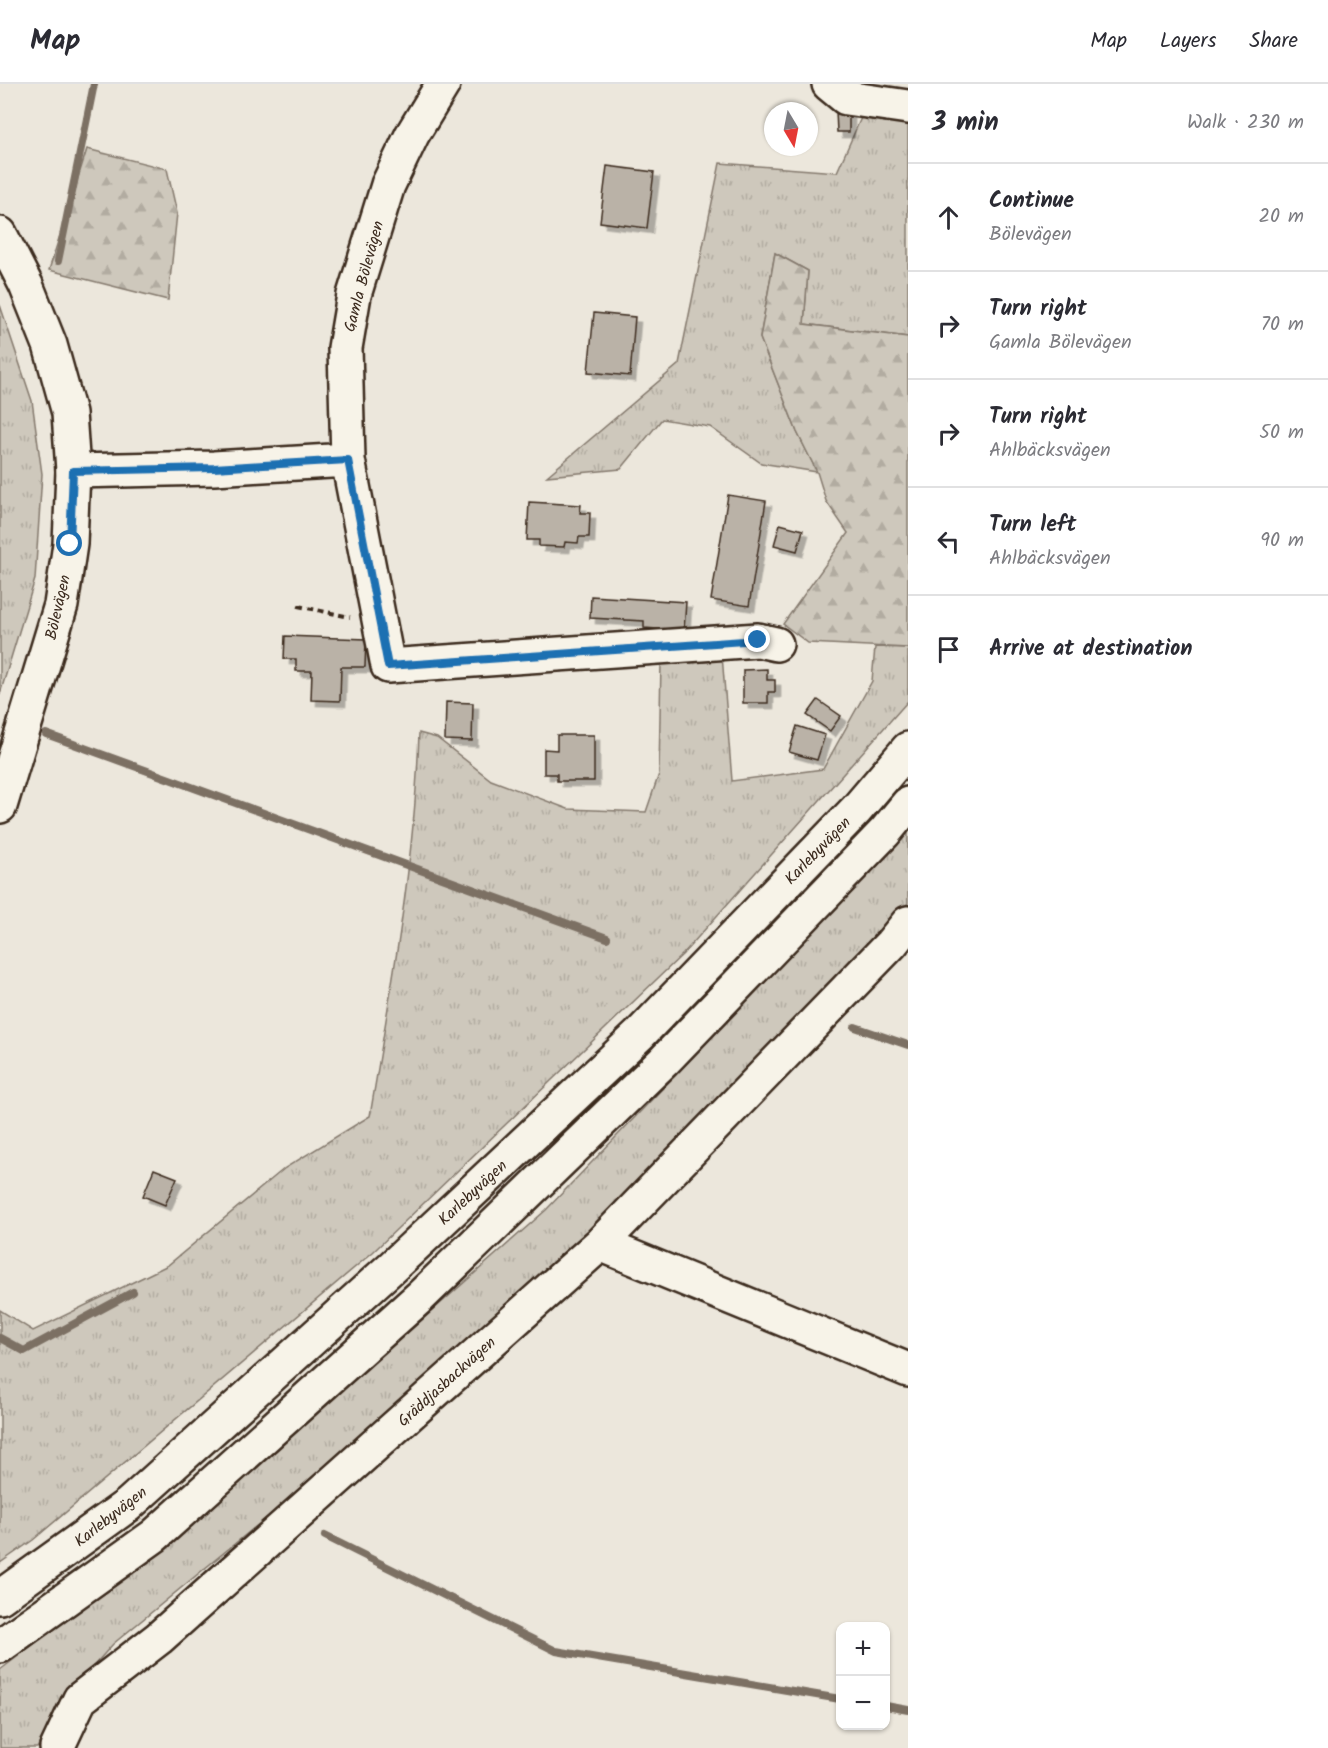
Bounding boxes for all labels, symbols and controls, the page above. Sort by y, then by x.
text: Map [30,19,81,64]
text: Map [1090,25,1127,58]
text: Layers [1160,25,1216,58]
text: Share [1249,25,1298,58]
north arrow [764,102,818,156]
text: 3 min [932,102,999,144]
text: Walk · 230 m [1187,107,1304,139]
text: Continue [989,184,1074,219]
icon: ahead [932,201,965,234]
text: 20 m [1258,201,1304,233]
street label: Gamla Bölevägen [338,218,391,335]
text: Bölevägen [989,219,1072,251]
text: Turn right [989,292,1087,327]
icon: right [932,309,965,342]
text: 70 m [1261,309,1304,341]
text: Gamla Bölevägen [989,327,1132,359]
text: Turn right [989,400,1087,435]
icon: right [932,417,965,450]
text: 50 m [1259,417,1304,449]
text: Ahlbäcksvägen [989,435,1111,467]
text: Turn left [989,508,1076,543]
icon: left [932,525,965,558]
text: 90 m [1260,525,1304,557]
route start [56,530,82,556]
text: Ahlbäcksvägen [989,543,1111,575]
street label: Bölevägen [39,572,78,642]
route end [744,626,770,652]
text: Arrive at destination [989,632,1192,667]
icon: arrive [932,633,965,666]
street label: Karlebyvägen [779,811,857,891]
street label: Karlebyvägen [433,1154,513,1232]
street label: Gräddjasbackvägen [392,1331,502,1433]
street label: Karlebyvägen [69,1481,153,1554]
map controls [836,1622,890,1730]
button: + [836,1622,890,1676]
button: − [836,1676,890,1730]

